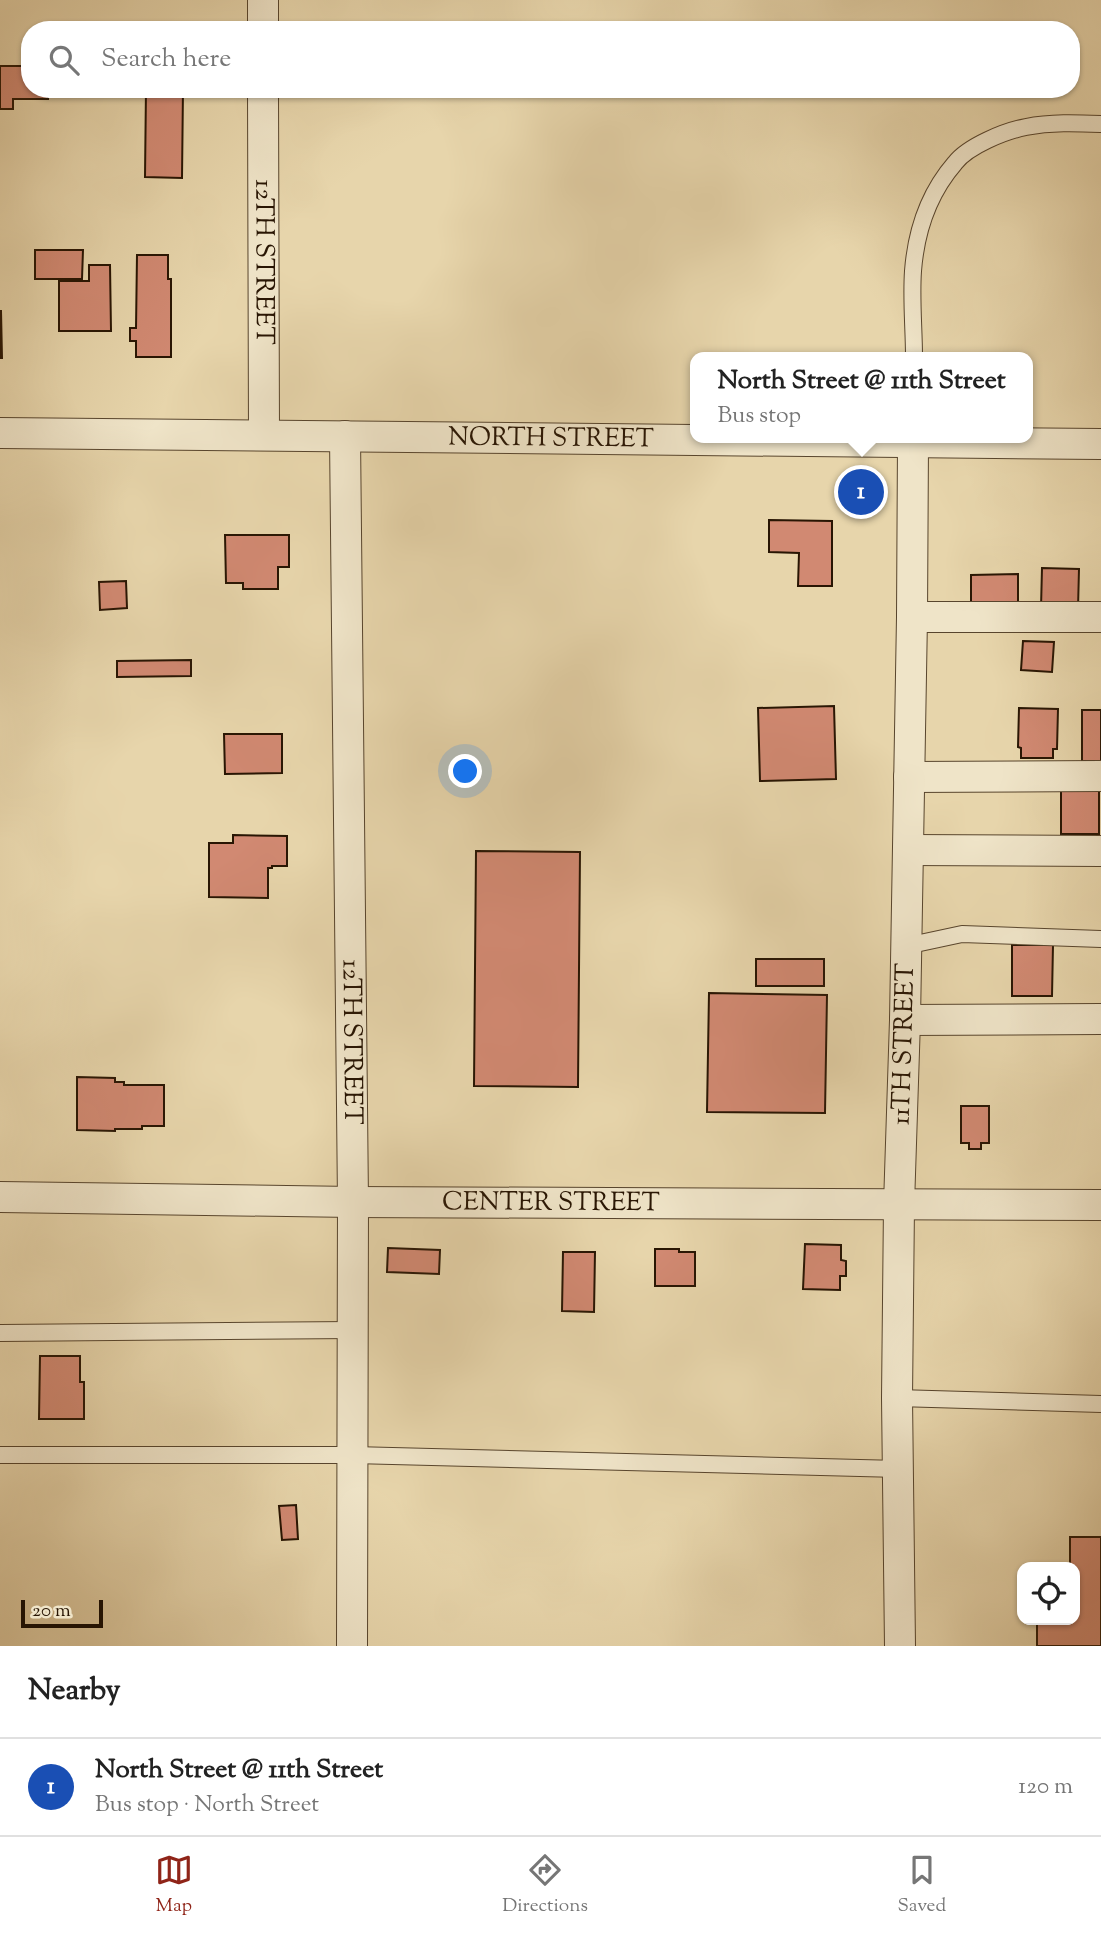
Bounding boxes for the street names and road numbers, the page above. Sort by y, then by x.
street label: 12TH STREET [245,179,282,345]
street label: NORTH STREET [448,419,654,458]
street label: 12TH STREET [332,959,371,1125]
street label: 11TH STREET [883,963,924,1126]
street label: CENTER STREET [442,1184,660,1222]

